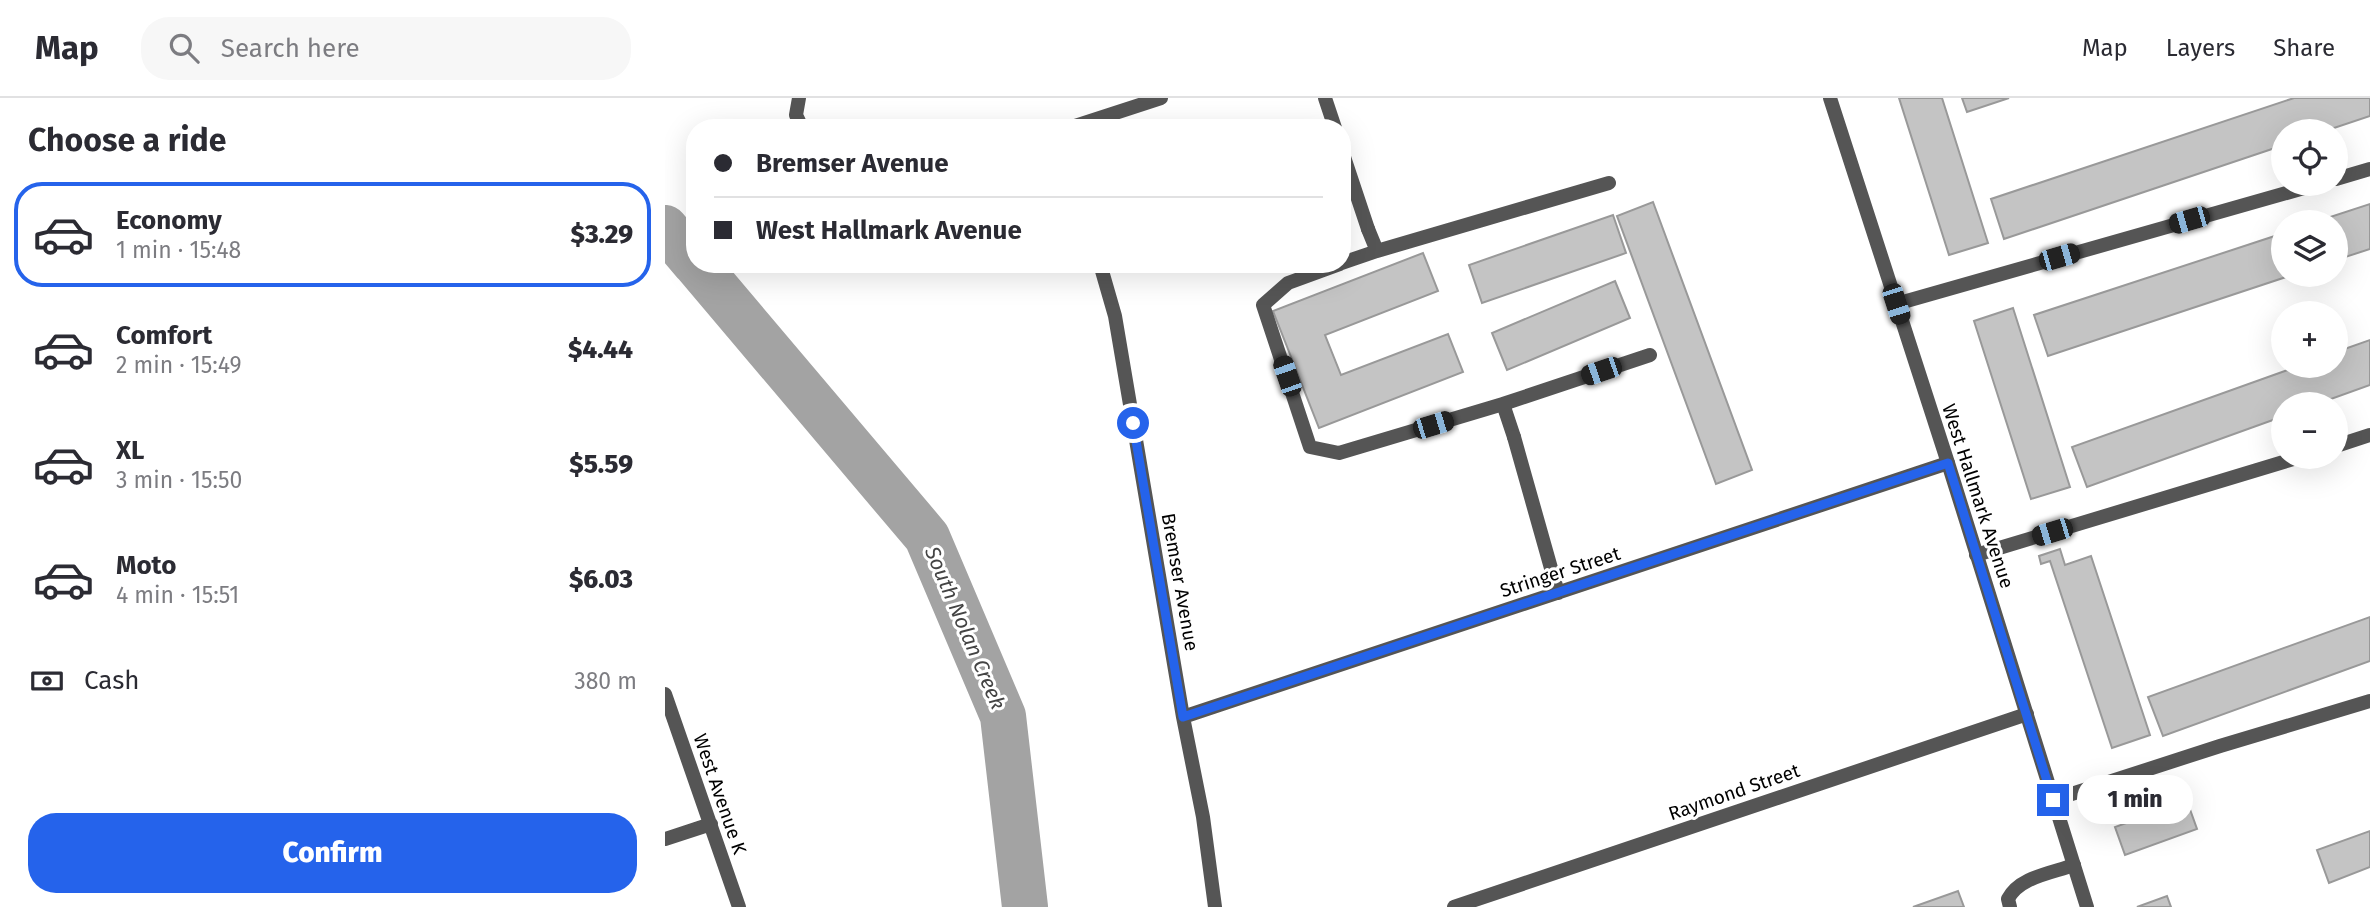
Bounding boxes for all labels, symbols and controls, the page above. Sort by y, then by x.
search box [141,17,631,80]
text: Map [35,28,99,68]
icon: search [165,29,203,67]
text: Search here [221,33,360,64]
text: Map [2082,34,2128,62]
text: Layers [2166,34,2235,62]
text: Share [2273,34,2335,62]
map controls [2271,119,2348,469]
button: locate [2271,119,2348,196]
text: Choose a ride [28,121,226,159]
text: Bremser Avenue [756,148,949,179]
icon: car [32,203,95,266]
car [2166,204,2213,236]
text: Economy [116,205,222,236]
button: layers [2271,210,2348,287]
text: West Hallmark Avenue [756,215,1022,246]
text: $3.29 [570,219,633,250]
text: 1 min · 15:48 [116,236,241,264]
car [2036,241,2083,273]
car [1880,281,1913,327]
button: + [2271,301,2348,378]
icon: car [32,318,95,381]
text: Comfort [116,320,212,351]
text: $4.44 [568,334,633,365]
text: 2 min · 15:49 [116,351,242,379]
car [1271,353,1304,399]
car [1578,354,1625,388]
button: − [2271,392,2348,469]
street label: West Hallmark Avenue [1937,401,2019,591]
route start [1117,407,1149,439]
car [1410,409,1457,441]
icon: car [32,433,95,496]
text: XL [116,435,144,466]
text: $5.59 [569,449,633,480]
text: 3 min · 15:50 [116,466,242,494]
street label: Bremser Avenue [1157,511,1203,653]
car [2029,516,2076,548]
water label: South Nolan Creek [919,542,1011,713]
street label: Stringer Street [1497,542,1623,602]
icon: car [32,548,95,611]
text: Moto [116,550,176,581]
text: $6.03 [569,564,633,595]
text: 4 min · 15:51 [116,581,239,609]
icon: cash [28,662,66,700]
text: Cash [84,665,140,696]
text: 380 m [574,667,637,695]
street label: West Avenue K [689,731,752,858]
street label: Raymond Street [1665,759,1803,825]
callout: 1 min [2077,776,2193,824]
route end [2037,784,2069,816]
text: 1 min [2107,785,2163,813]
button: Confirm [28,813,637,893]

